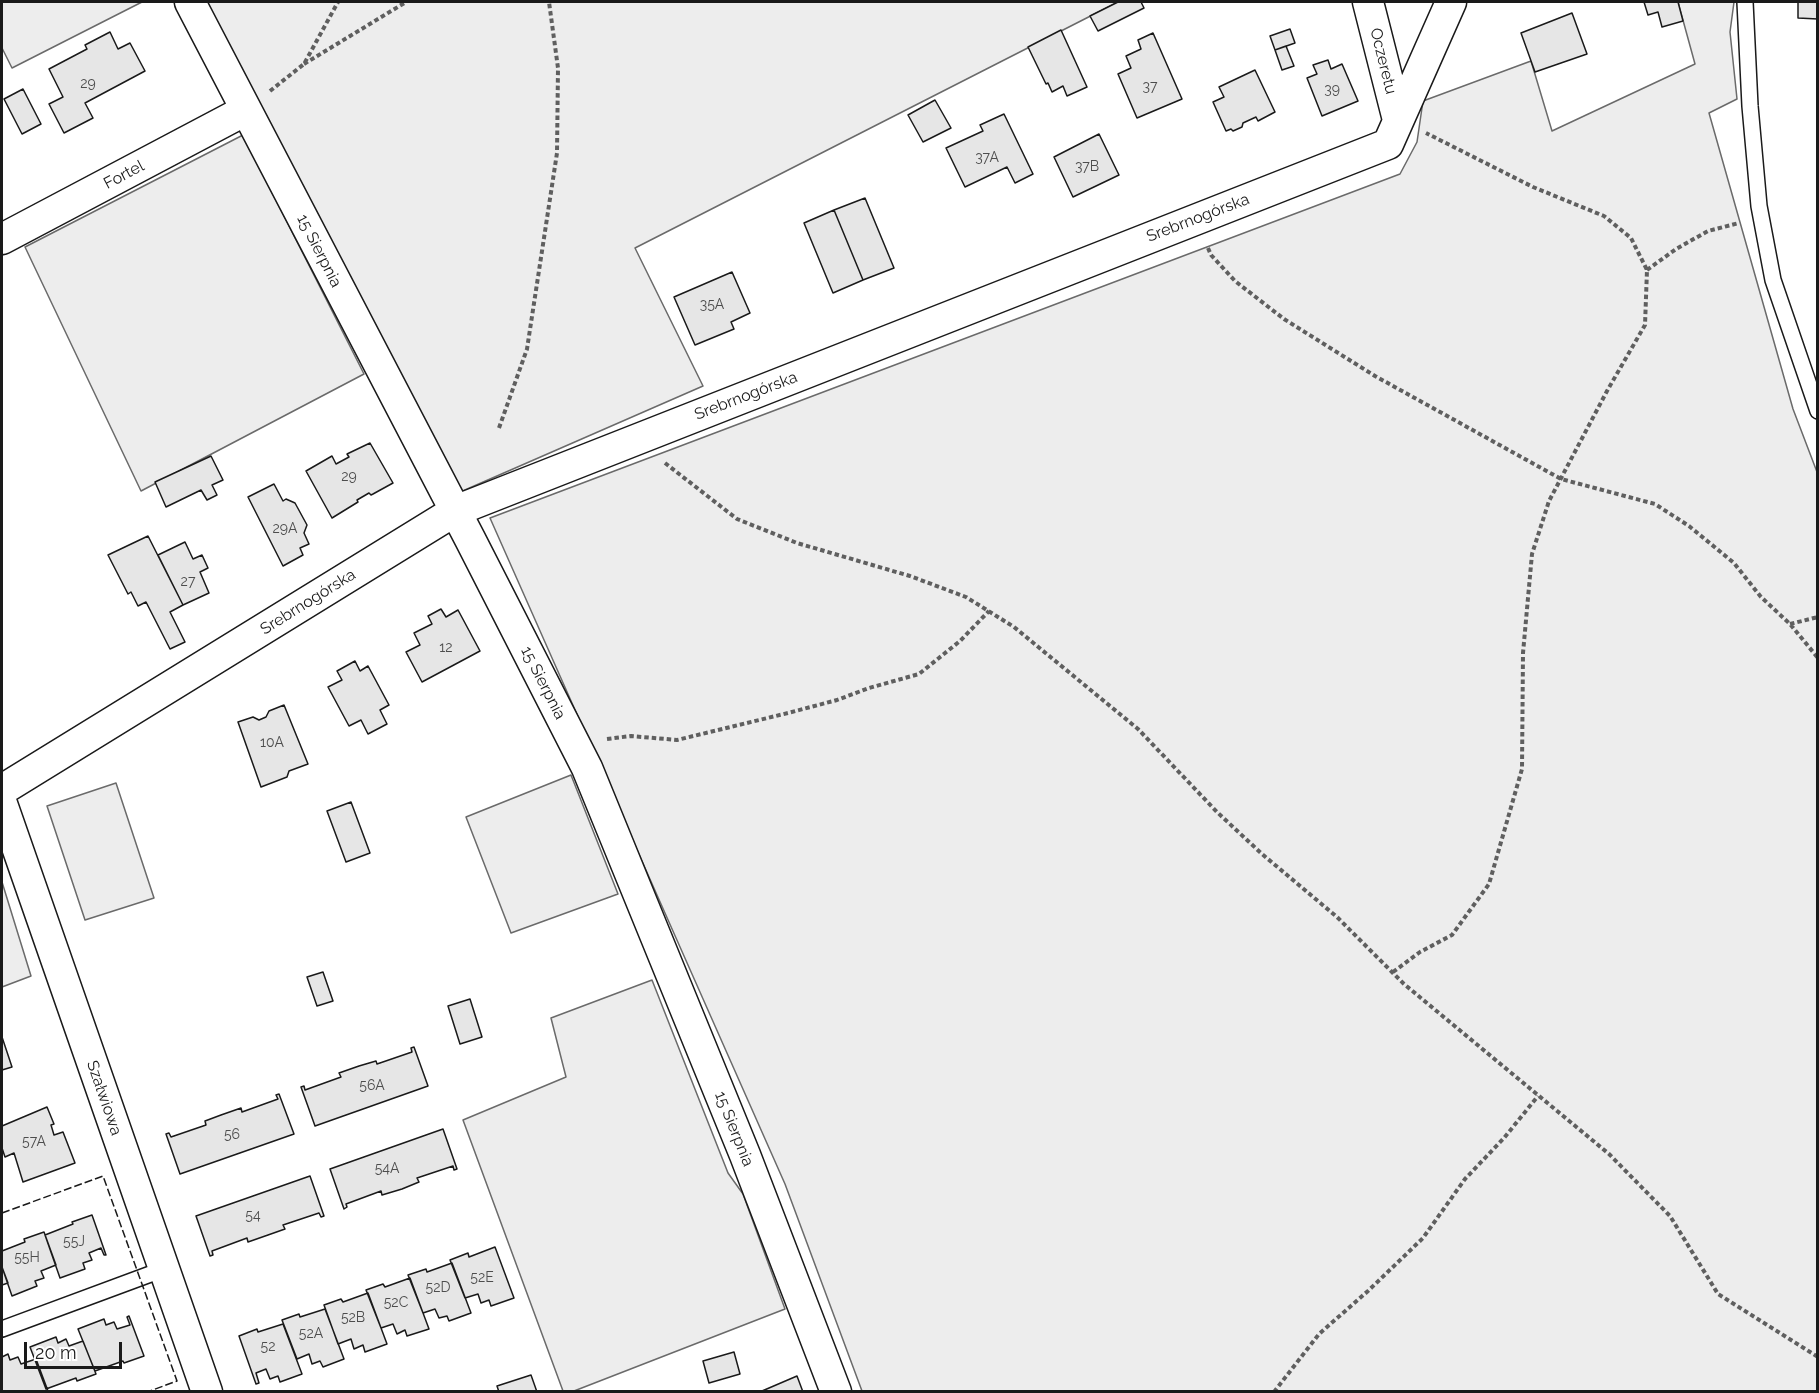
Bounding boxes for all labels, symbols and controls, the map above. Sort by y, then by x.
street label: Oczeretu [1366,26,1400,96]
house number: 29 [80,76,96,92]
house number: 37 [1143,79,1157,95]
house number: 39 [1324,82,1340,98]
house number: 37A [975,150,999,166]
street label: Fortel [101,156,147,194]
house number: 37B [1075,159,1099,175]
street label: Srebrnogórska [1144,190,1252,246]
street label: 15 Sierpnia [292,211,346,291]
house number: 35A [700,297,724,313]
street label: Srebrnogórska [692,368,800,424]
house number: 29 [341,469,357,485]
house number: 29A [273,521,297,537]
street label: Srebrnogórska [257,565,359,639]
house number: 27 [181,574,195,590]
house number: 12 [439,640,453,656]
street label: 15 Sierpnia [516,643,570,723]
house number: 10A [260,735,284,751]
street label: Szałwiowa [82,1058,126,1138]
house number: 56A [359,1078,385,1094]
street label: 15 Sierpnia [710,1089,758,1169]
house number: 56 [224,1127,240,1143]
house number: 57A [22,1134,46,1150]
house number: 54A [375,1161,399,1177]
house number: 54 [245,1208,261,1224]
house number: 55J [63,1234,85,1250]
house number: 55H [14,1250,40,1266]
house number: 52E [470,1270,494,1286]
house number: 52D [426,1280,450,1296]
house number: 52C [384,1295,408,1311]
house number: 52B [341,1310,365,1326]
house number: 52A [299,1326,323,1342]
scale bar [27,1330,124,1368]
house number: 52 [261,1339,275,1355]
text: 20 m [35,1342,77,1363]

